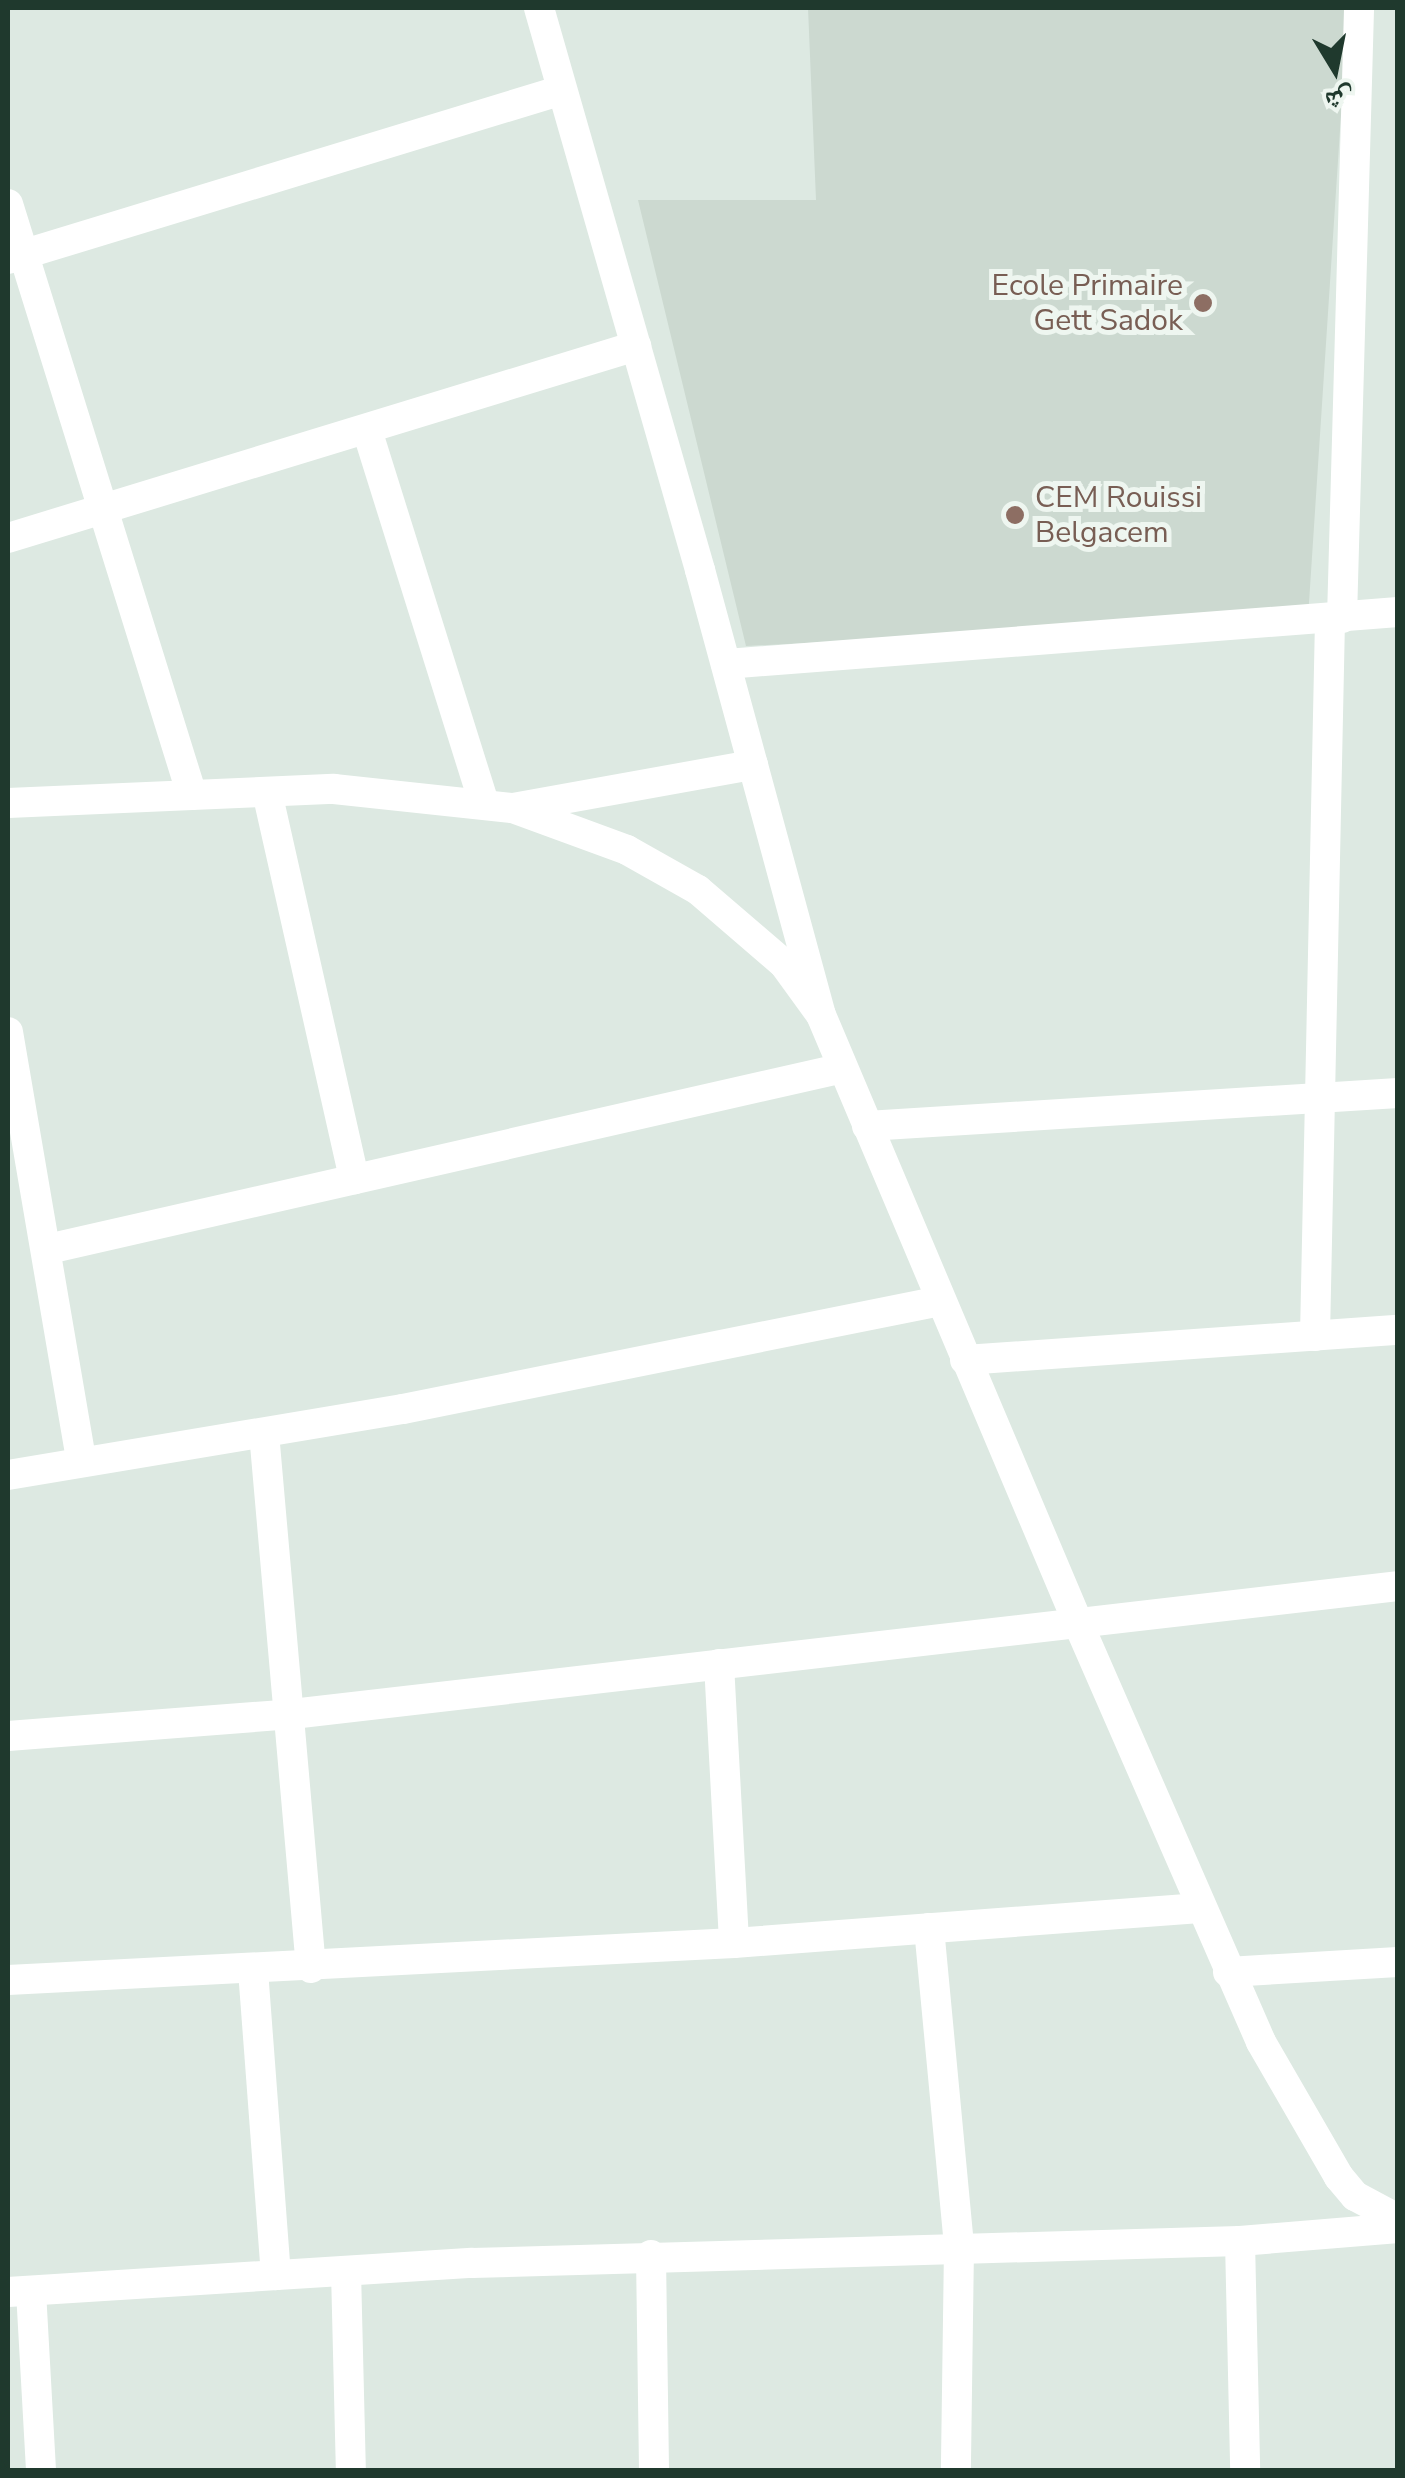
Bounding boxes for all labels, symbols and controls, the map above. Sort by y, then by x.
north arrow [1285,20,1385,120]
text: ش [1322,78,1358,121]
place label: Ecole Primaire Gett Sadok [992,268,1183,338]
marker: Ecole Primaire Gett Sadok [1192,292,1214,314]
place label: CEM Rouissi Belgacem [1035,480,1202,550]
marker: CEM Rouissi Belgacem [1004,504,1026,526]

